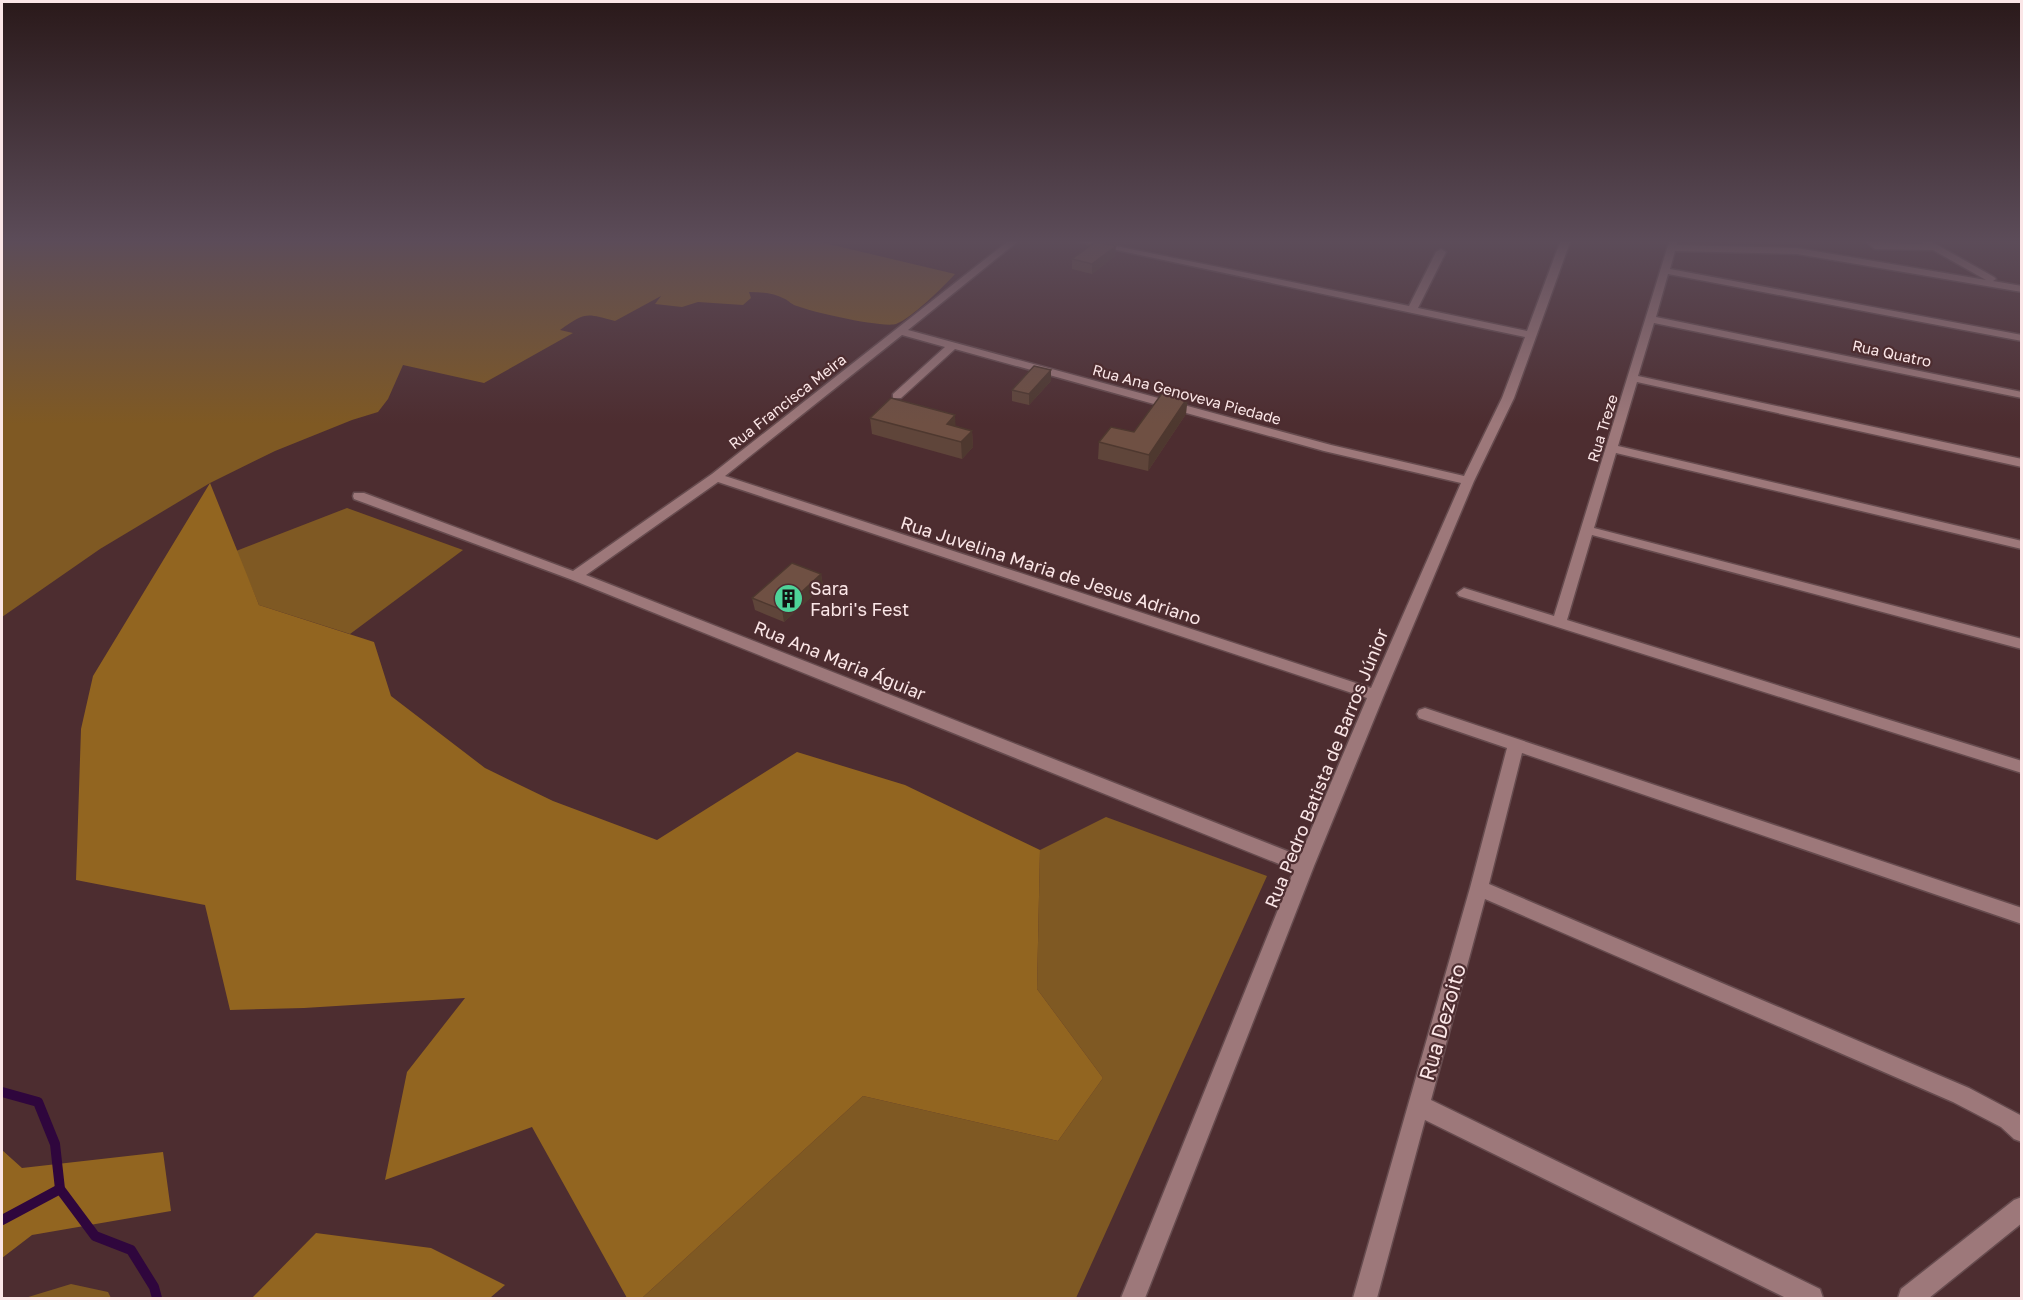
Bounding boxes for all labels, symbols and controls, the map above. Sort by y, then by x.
street label: Rua Quatro [1851,336,1933,370]
street label: Rua Francisca Meira [725,350,849,452]
street label: Rua Ana Genoveva Piedade [1091,360,1284,428]
street label: Rua Treze [1583,392,1621,464]
street label: Rua Juvelina Maria de Jesus Adriano [898,511,1204,629]
place label: Sara Fabri's Fest [810,577,909,620]
building icon: Sara Fabri's Fest [773,582,805,614]
street label: Rua Ana Maria Águiar [751,615,929,705]
street label: Rua Pedro Batista de Barros Júnior [1260,625,1392,911]
street label: Rua Dezoito [1413,961,1471,1083]

